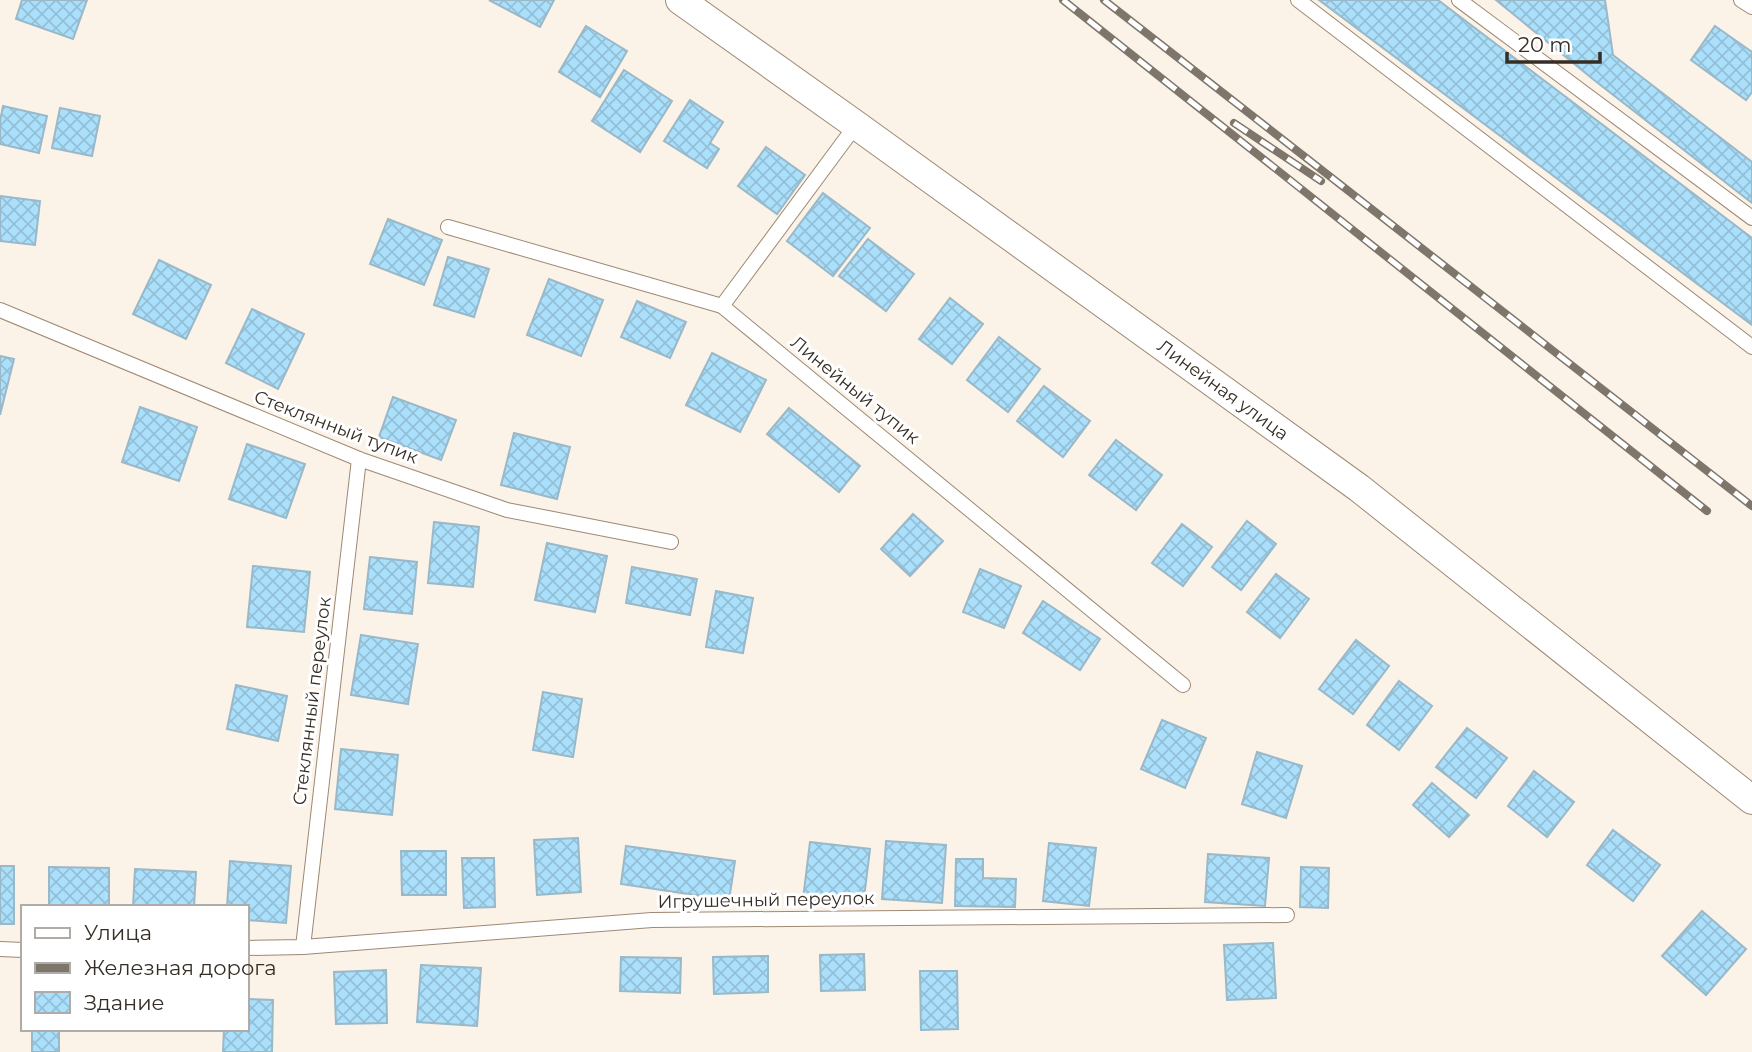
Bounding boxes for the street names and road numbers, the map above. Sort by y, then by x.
street label: Линейный тупик [786,331,924,449]
street label: Линейная улица [1153,335,1293,445]
street label: Стеклянный тупик [251,386,421,469]
street label: Стеклянный переулок [288,595,336,806]
street label: Игрушечный переулок [657,887,875,913]

